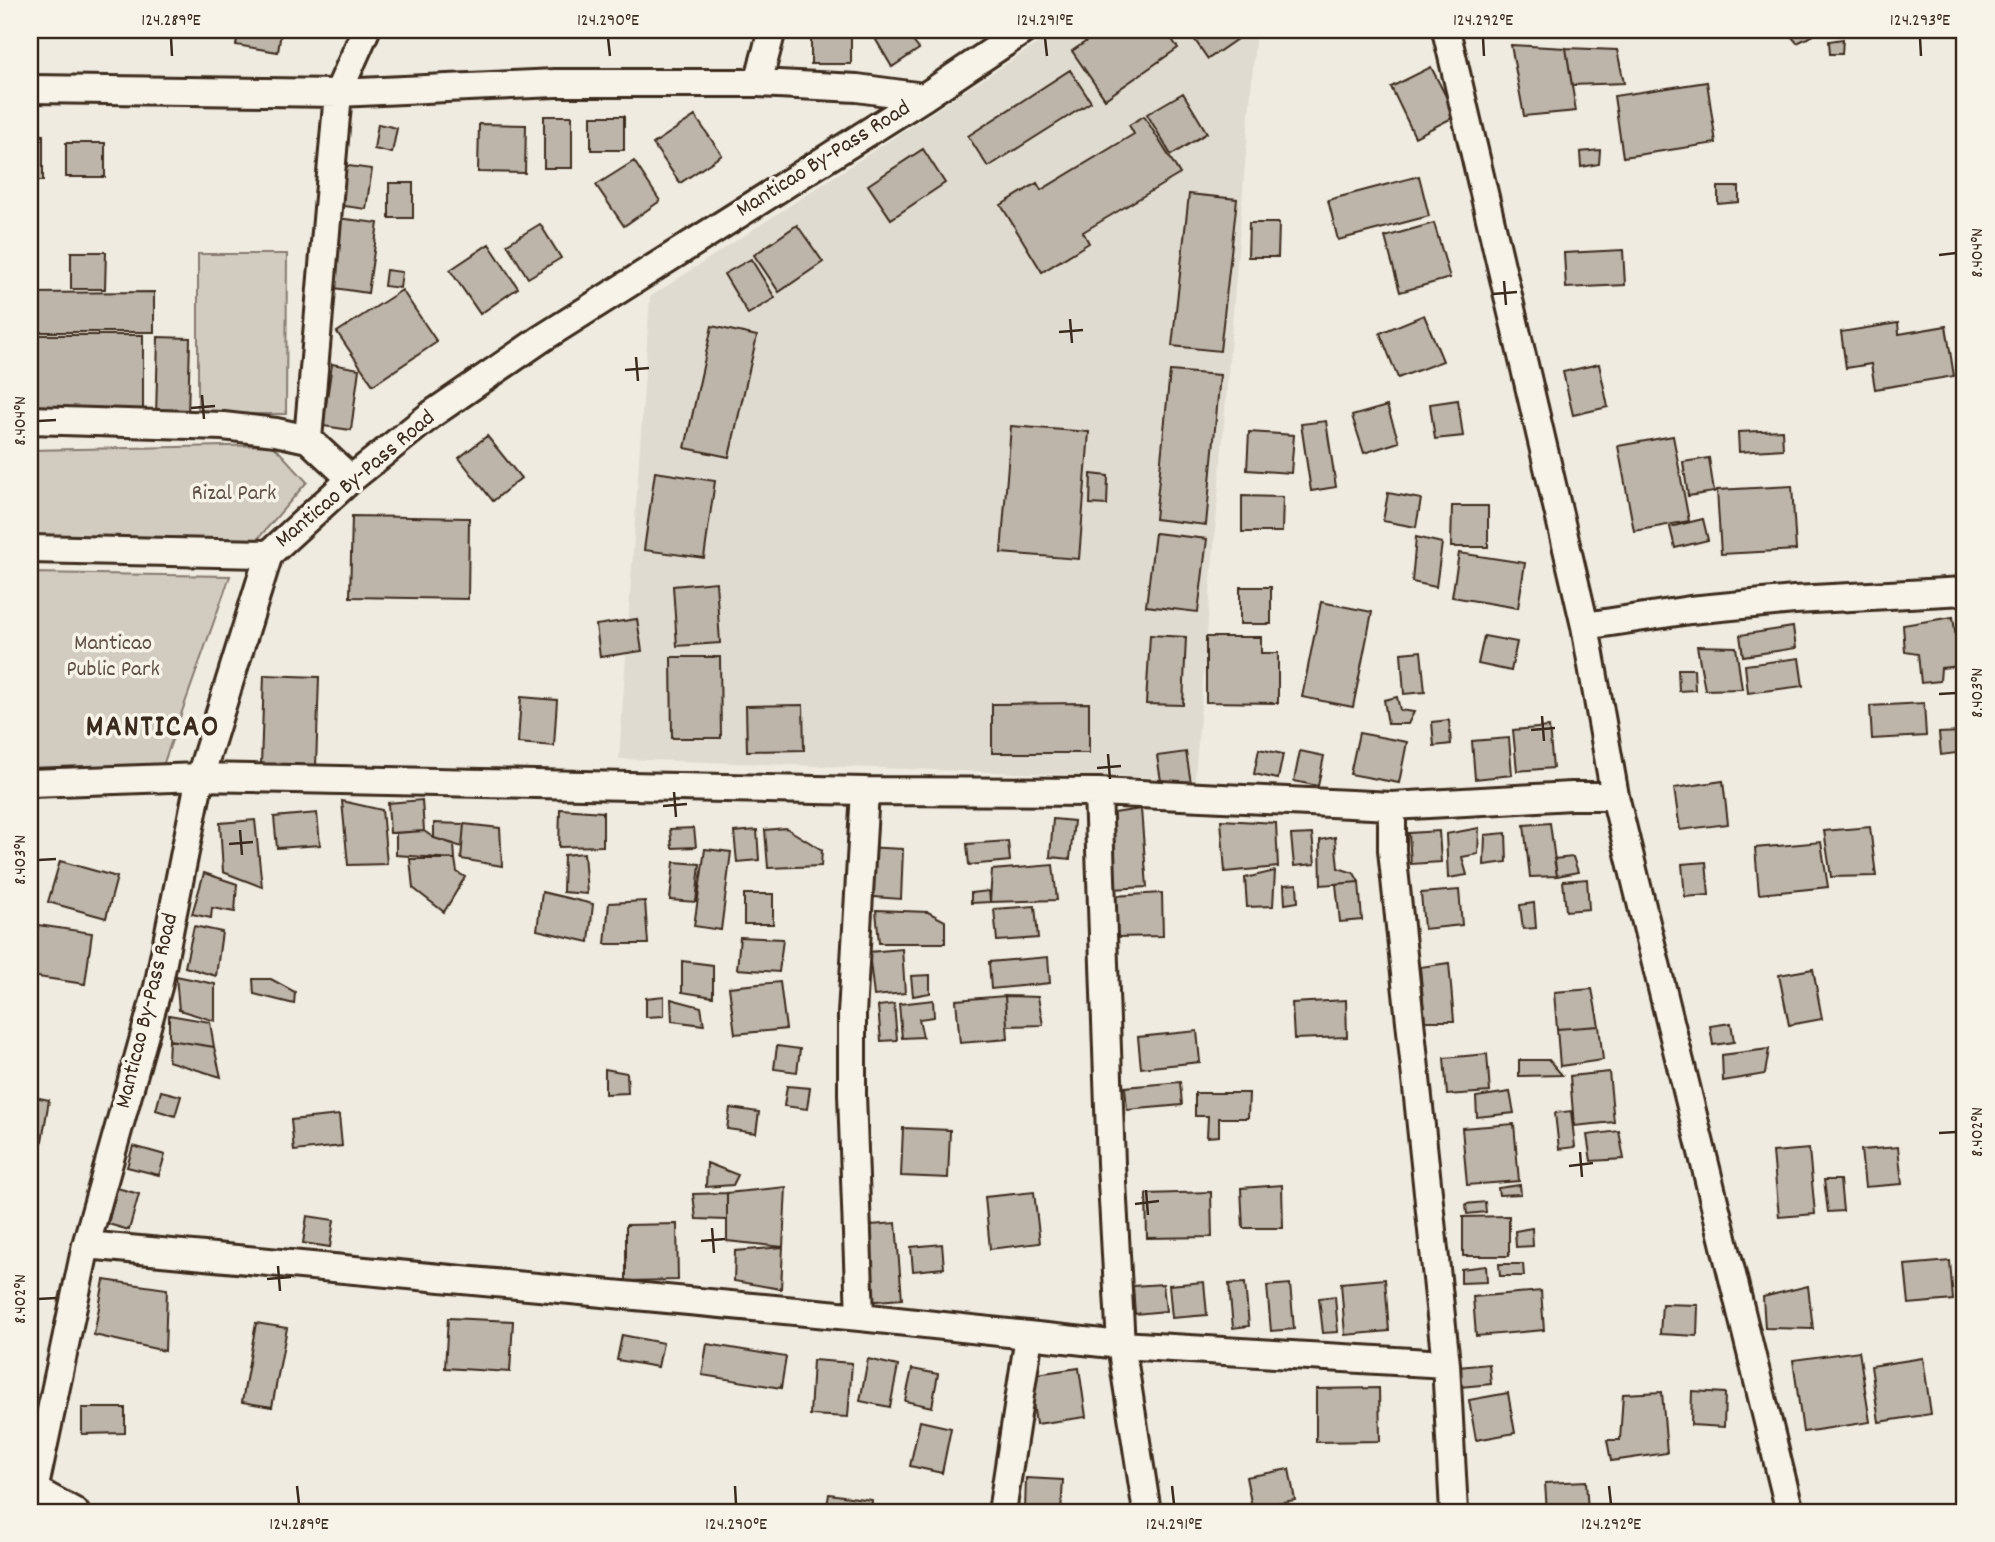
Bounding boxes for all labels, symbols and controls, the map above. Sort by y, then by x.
text: 124.289°E [141,9,201,34]
text: 124.290°E [577,9,639,34]
text: 124.291°E [1017,9,1073,34]
text: 124.292°E [1453,9,1513,34]
text: 124.293°E [1890,9,1950,34]
street label: Manticao By-Pass Road [730,93,918,227]
text: 8.404°N [1966,228,1991,278]
text: 8.404°N [9,396,34,446]
street label: Manticao By-Pass Road [269,403,443,557]
park label: Rizal Park [192,478,276,511]
park label: Manticao Public Park [66,628,160,687]
text: 8.403°N [1966,668,1991,718]
district label: MANTICAO [86,708,220,751]
text: 8.403°N [9,835,34,885]
street label: Manticao By-Pass Road [108,910,188,1112]
text: 8.402°N [1966,1107,1991,1157]
text: 8.402°N [9,1274,34,1324]
text: 124.289°E [269,1513,329,1538]
text: 124.290°E [705,1513,767,1538]
text: 124.291°E [1146,1513,1202,1538]
text: 124.292°E [1581,1513,1641,1538]

